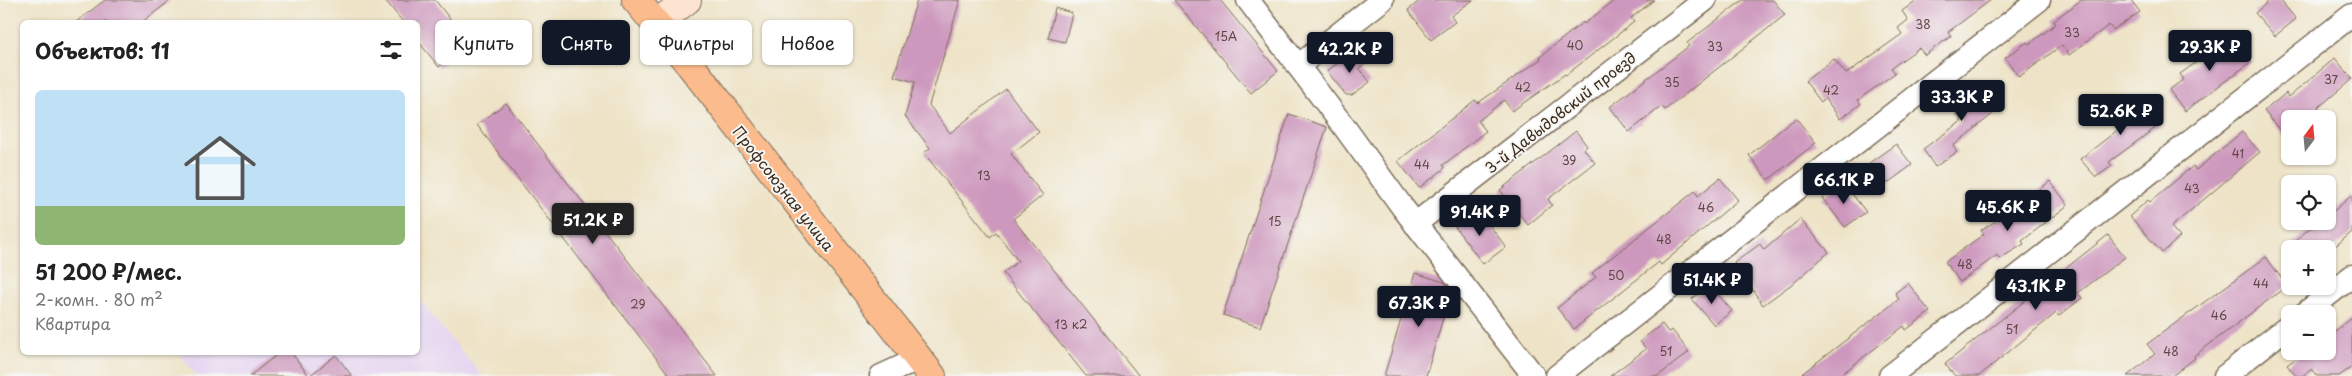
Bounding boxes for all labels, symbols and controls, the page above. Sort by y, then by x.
house number: 38 [1915,15,1931,33]
chip: Купить [435,20,532,65]
chip: Снять [542,20,630,65]
chip: Фильтры [640,20,752,65]
chip: Новое [762,20,853,65]
house number: 33 [2064,23,2080,41]
house number: 15А [1215,27,1237,45]
pin: 29.3K ₽ [2164,30,2256,72]
pin: 42.2K ₽ [1304,32,1396,74]
text: Объектов: 11 [35,34,170,66]
text: 29.3K ₽ [2180,34,2240,58]
icon: filters [377,36,405,64]
text: 42.2K ₽ [1318,36,1382,60]
house number: 40 [1567,36,1584,54]
house number: 33 [1707,37,1723,55]
street label: 3-й Давыдовский проезд [1480,46,1640,178]
house number: 37 [2324,70,2339,88]
house number: 35 [1664,73,1680,91]
house number: 42 [1515,78,1531,96]
pin: 33.3K ₽ [1916,80,2008,122]
house number: 42 [1823,81,1839,99]
text: 33.3K ₽ [1931,84,1993,108]
pin: 52.6K ₽ [2075,94,2167,136]
text: 52.6K ₽ [2089,98,2153,122]
north arrow [2281,110,2336,165]
map controls [2281,110,2336,360]
street label: Профсоюзная улица [728,121,841,256]
icon: home [175,123,265,213]
house number: 41 [2232,144,2244,162]
house number: 39 [1562,151,1576,169]
house number: 44 [1414,155,1430,173]
pin: 66.1K ₽ [1798,162,1890,205]
house number: 13 [977,166,991,184]
text: 66.1K ₽ [1814,167,1874,191]
button: locate [2281,175,2336,230]
house number: 43 [2184,179,2200,197]
pin: 45.6K ₽ [1962,190,2054,232]
pin: 91.4K ₽ [1434,194,1526,237]
text: 45.6K ₽ [1976,194,2040,218]
house number: 46 [1698,198,1714,216]
text: 91.4K ₽ [1451,199,1509,223]
pin: 51.2K ₽ [547,202,639,245]
text: 51.2K ₽ [563,207,623,231]
house number: 15 [1268,212,1282,230]
house number: 48 [1656,230,1672,248]
button: + [2281,240,2336,295]
text: 51 200 ₽/мес. [35,255,182,287]
house number: 48 [1957,255,1973,273]
pin: 51.4K ₽ [1666,262,1758,305]
house number: 50 [1608,266,1624,284]
text: 51.4K ₽ [1683,267,1741,291]
pin: 43.1K ₽ [1990,268,2082,311]
text: 43.1K ₽ [2006,273,2066,297]
house number: 44 [2253,274,2269,292]
pin: 67.3K ₽ [1373,286,1465,328]
text: 2-комн. · 80 m² [35,287,163,311]
text: 67.3K ₽ [1388,290,1450,314]
house number: 29 [630,295,646,313]
button: − [2281,305,2336,360]
house number: 46 [2211,306,2227,324]
text: Квартира [35,311,110,335]
house number: 13 к2 [1055,315,1087,333]
house number: 51 [2006,320,2018,338]
house number: 51 [1660,342,1672,360]
house number: 48 [2163,342,2179,360]

